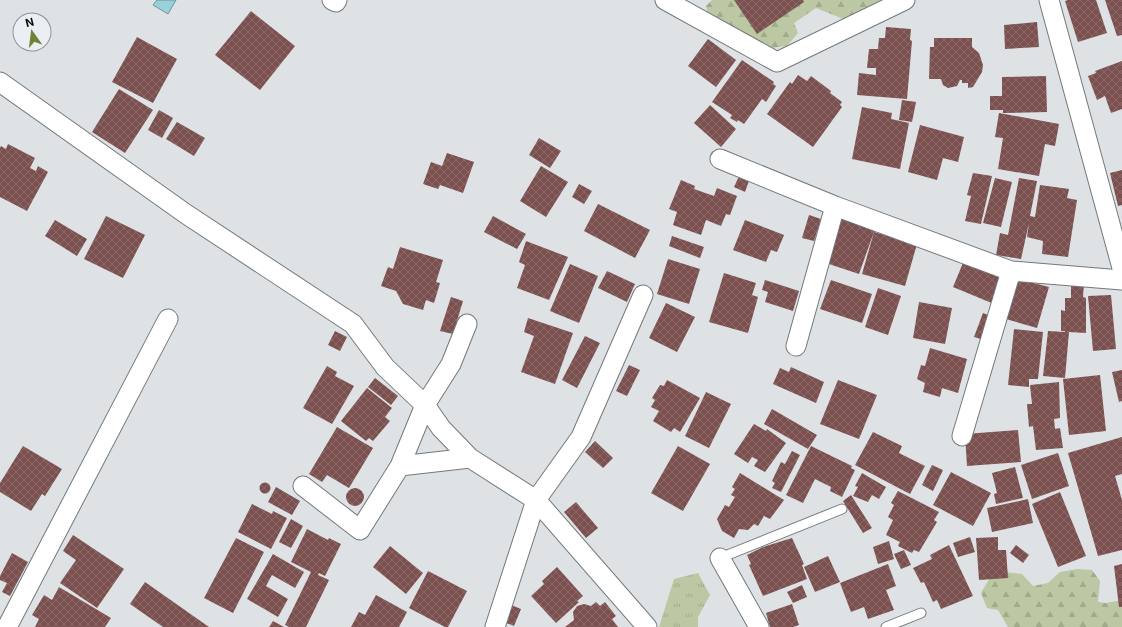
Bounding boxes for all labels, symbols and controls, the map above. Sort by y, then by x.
north arrow [12,12,52,52]
text: N [24,14,35,30]

